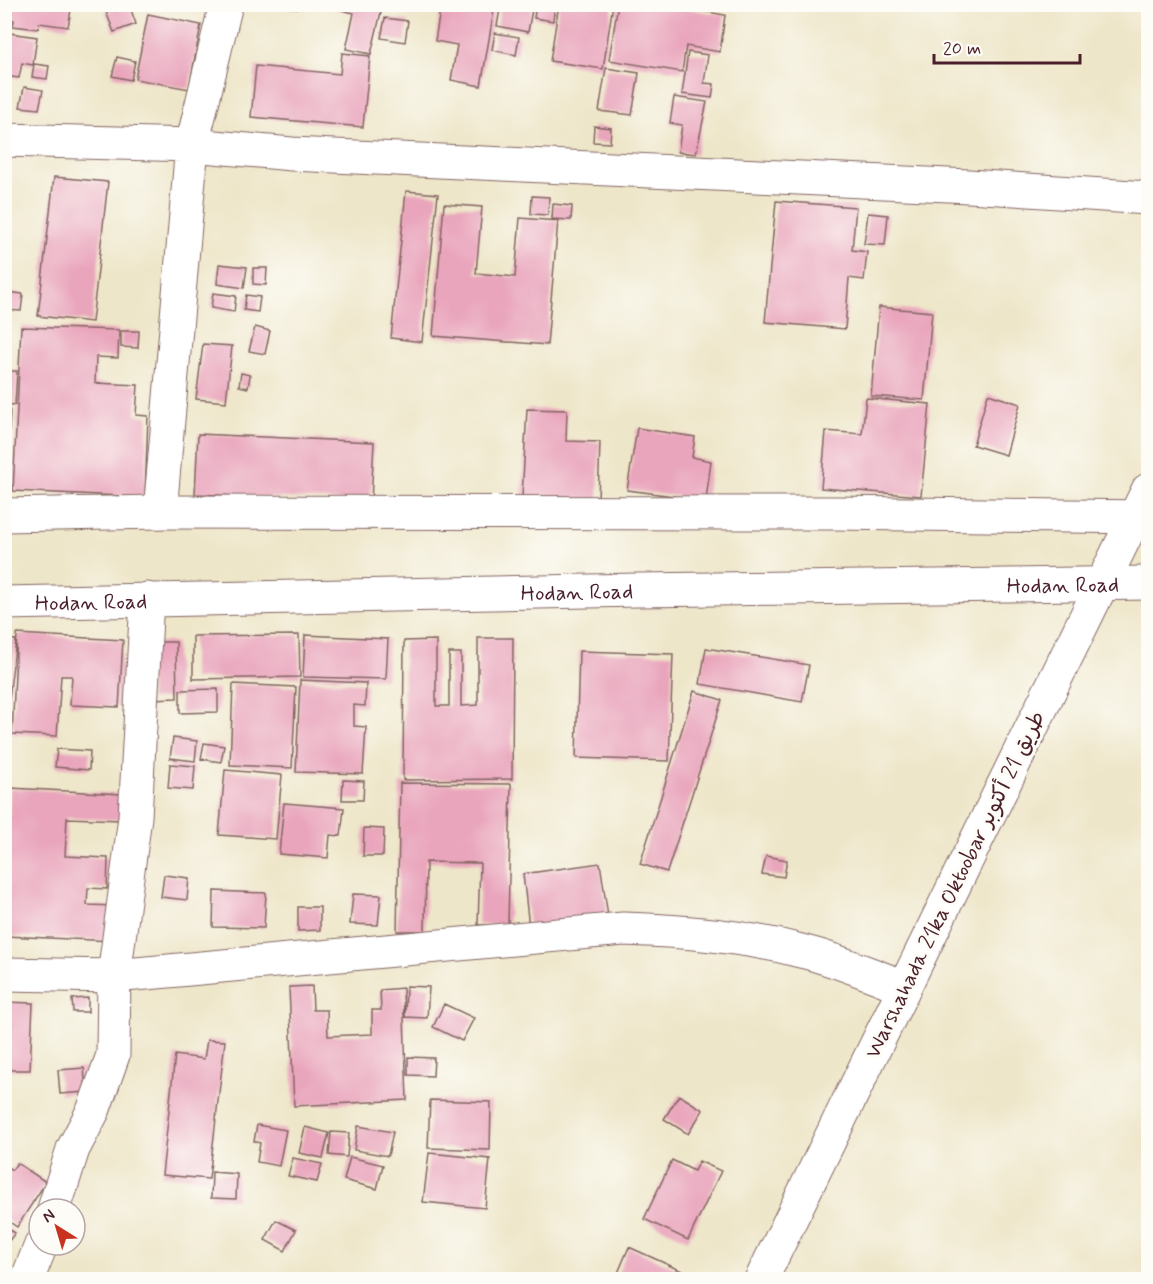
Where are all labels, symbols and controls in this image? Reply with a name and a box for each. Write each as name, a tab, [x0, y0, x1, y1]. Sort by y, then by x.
scale bar	[934, 27, 1080, 65]
text: 20 m	[943, 37, 981, 61]
street label: Hodan Road	[1006, 571, 1119, 601]
street label: Hodan Road	[520, 578, 633, 608]
street label: Hodan Road	[35, 588, 148, 618]
street label: Warshahada 21ka Oktoobar طريق 21 أكتوبر	[858, 706, 1052, 1063]
north arrow	[27, 1197, 87, 1257]
text: N	[38, 1205, 59, 1228]

